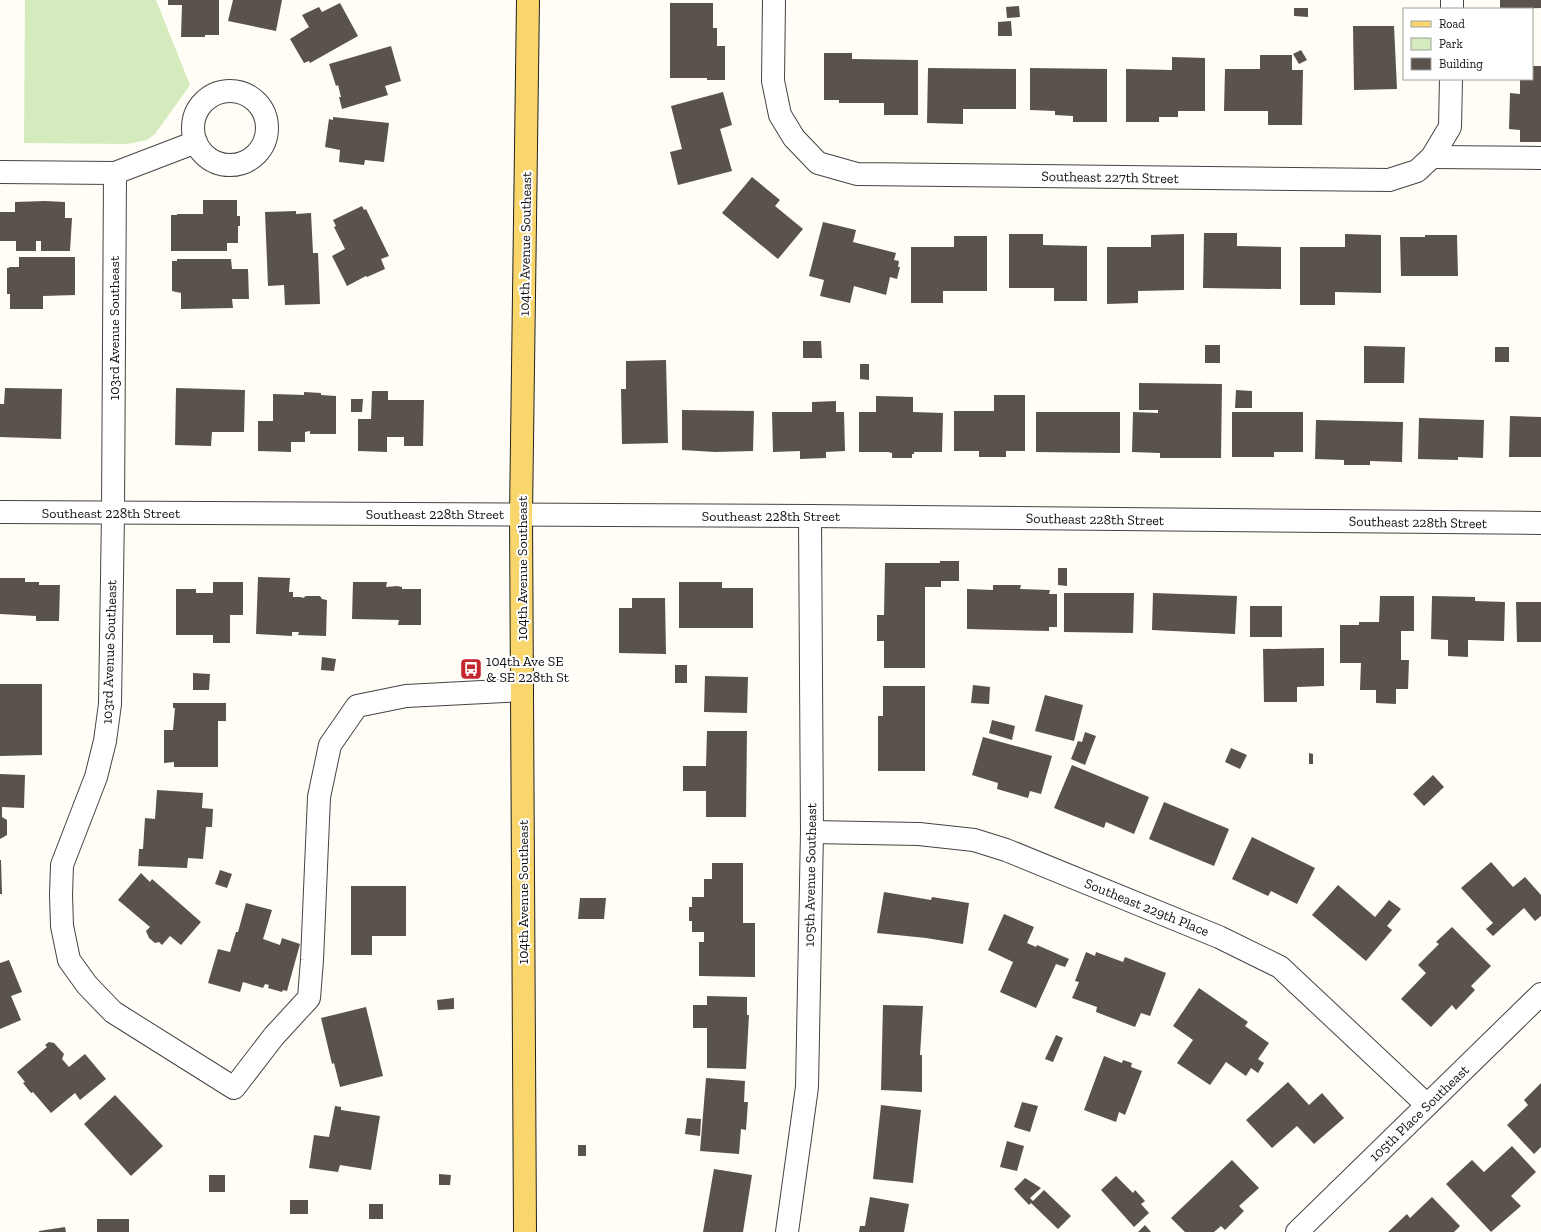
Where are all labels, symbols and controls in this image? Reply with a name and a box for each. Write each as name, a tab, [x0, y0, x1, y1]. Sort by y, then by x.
legend	[1403, 8, 1533, 80]
text: Road	[1439, 17, 1465, 31]
text: Park	[1439, 37, 1464, 51]
text: Building	[1439, 57, 1483, 71]
street label: Southeast 227th Street	[1041, 168, 1180, 187]
street label: 104th Avenue Southeast	[516, 171, 535, 316]
street label: 103rd Avenue Southeast	[106, 255, 123, 400]
street label: 104th Avenue Southeast	[514, 495, 531, 640]
street label: Southeast 228th Street	[42, 505, 181, 522]
street label: Southeast 228th Street	[366, 506, 505, 523]
street label: Southeast 228th Street	[702, 508, 841, 525]
street label: Southeast 228th Street	[1026, 510, 1165, 529]
street label: Southeast 228th Street	[1349, 513, 1488, 532]
street label: 103rd Avenue Southeast	[98, 579, 121, 724]
place label: 104th Ave SE & SE 228th St	[486, 653, 570, 686]
bus stop icon: 104th Ave SE & SE 228th St	[458, 656, 484, 682]
street label: 105th Avenue Southeast	[801, 802, 820, 947]
street label: 104th Avenue Southeast	[515, 819, 532, 964]
street label: Southeast 229th Place	[1082, 875, 1212, 940]
street label: 105th Place Southeast	[1366, 1061, 1473, 1165]

